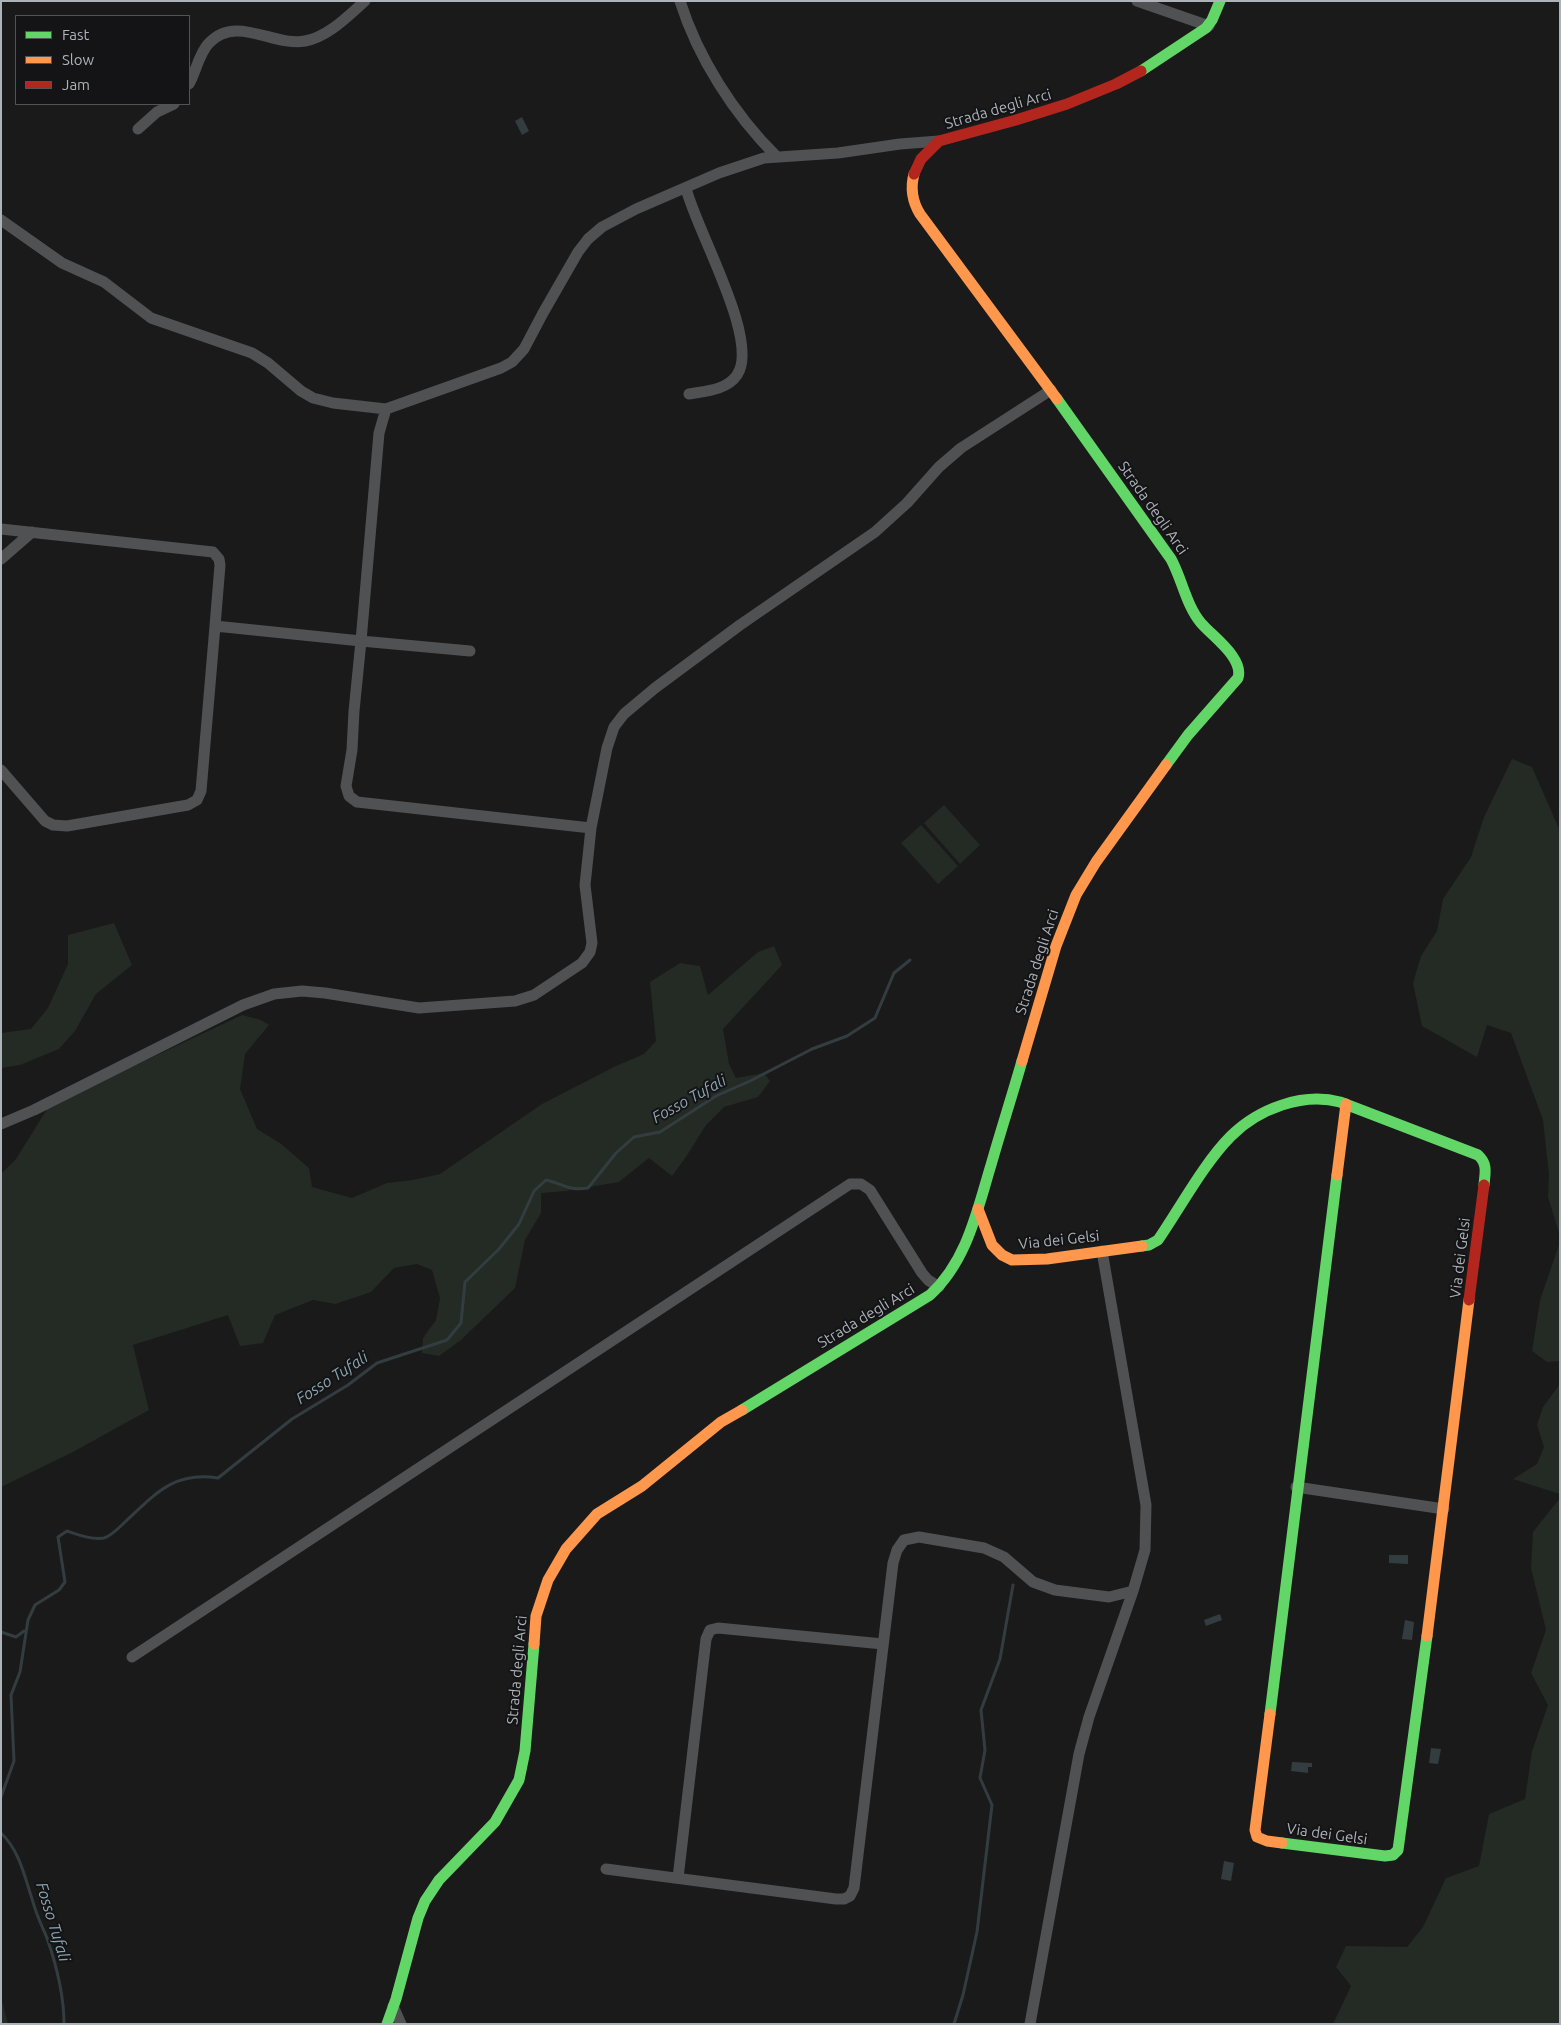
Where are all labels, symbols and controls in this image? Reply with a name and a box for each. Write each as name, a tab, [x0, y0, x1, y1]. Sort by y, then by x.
legend	[15, 15, 190, 105]
text: Fast	[62, 26, 89, 43]
text: Slow	[62, 51, 94, 68]
text: Jam	[62, 76, 90, 93]
street label: Strada degli Arci	[943, 85, 1053, 133]
street label: Strada degli Arci	[1114, 458, 1192, 558]
street label: Strada degli Arci	[1011, 907, 1063, 1017]
water label: Fosso Tufali	[648, 1071, 730, 1127]
street label: Via dei Gelsi	[1446, 1217, 1474, 1299]
street label: Via dei Gelsi	[1018, 1227, 1100, 1253]
street label: Strada degli Arci	[814, 1280, 918, 1352]
water label: Fosso Tufali	[292, 1348, 372, 1408]
street label: Strada degli Arci	[503, 1615, 531, 1725]
street label: Via dei Gelsi	[1286, 1819, 1368, 1849]
water label: Fosso Tufali	[32, 1880, 74, 1964]

